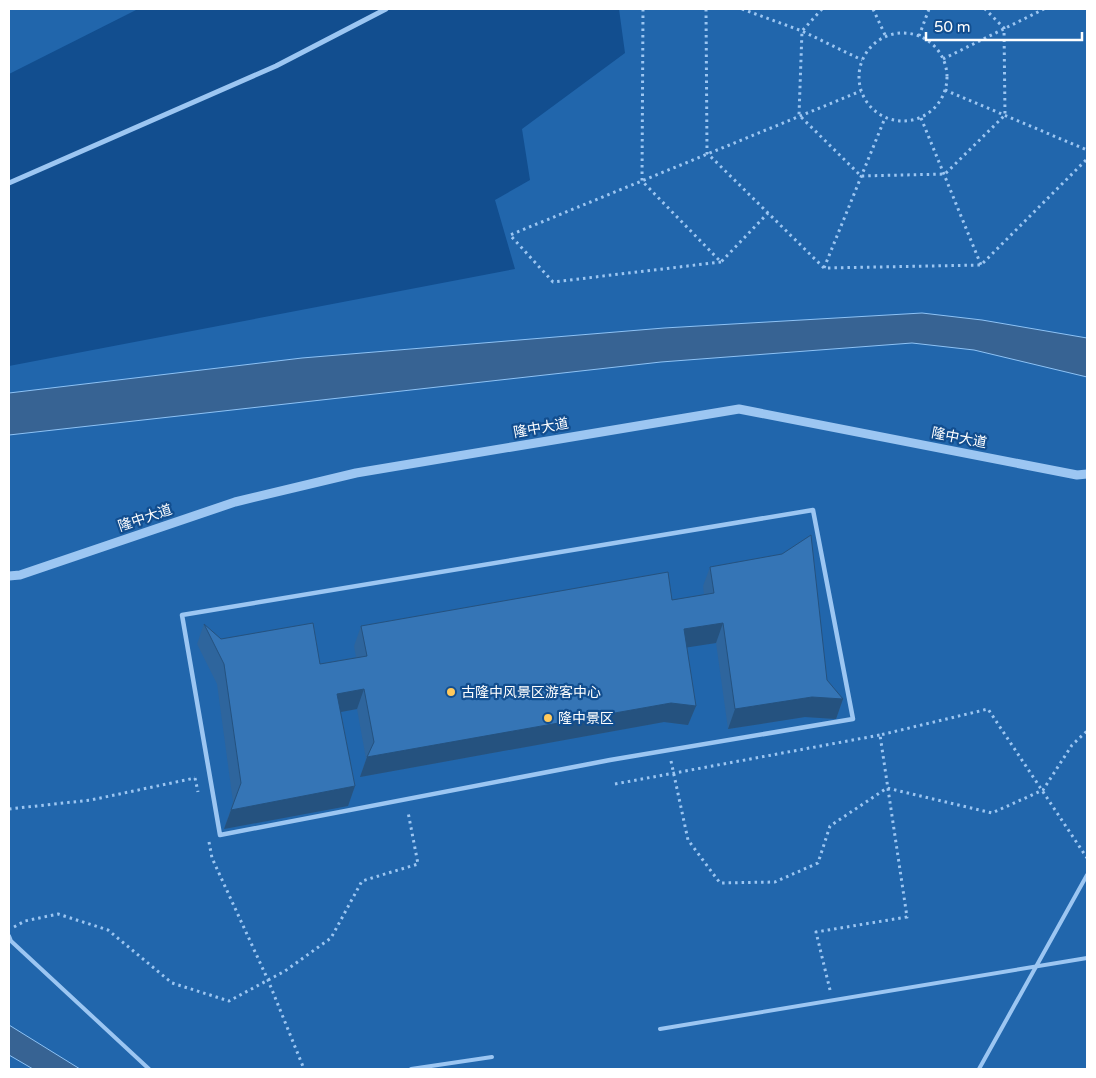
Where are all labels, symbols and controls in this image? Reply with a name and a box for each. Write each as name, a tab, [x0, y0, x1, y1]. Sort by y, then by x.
scale bar	[926, 10, 1082, 42]
text: 50 m	[934, 18, 971, 36]
street label: 隆中大道	[512, 415, 570, 441]
street label: 隆中大道	[930, 424, 988, 452]
street label: 隆中大道	[116, 501, 174, 535]
place label: 古隆中风景区游客中心	[461, 684, 601, 701]
marker: 古隆中风景区游客中心	[445, 686, 457, 698]
place label: 隆中景区	[558, 710, 614, 727]
marker: 隆中景区	[542, 712, 554, 724]

